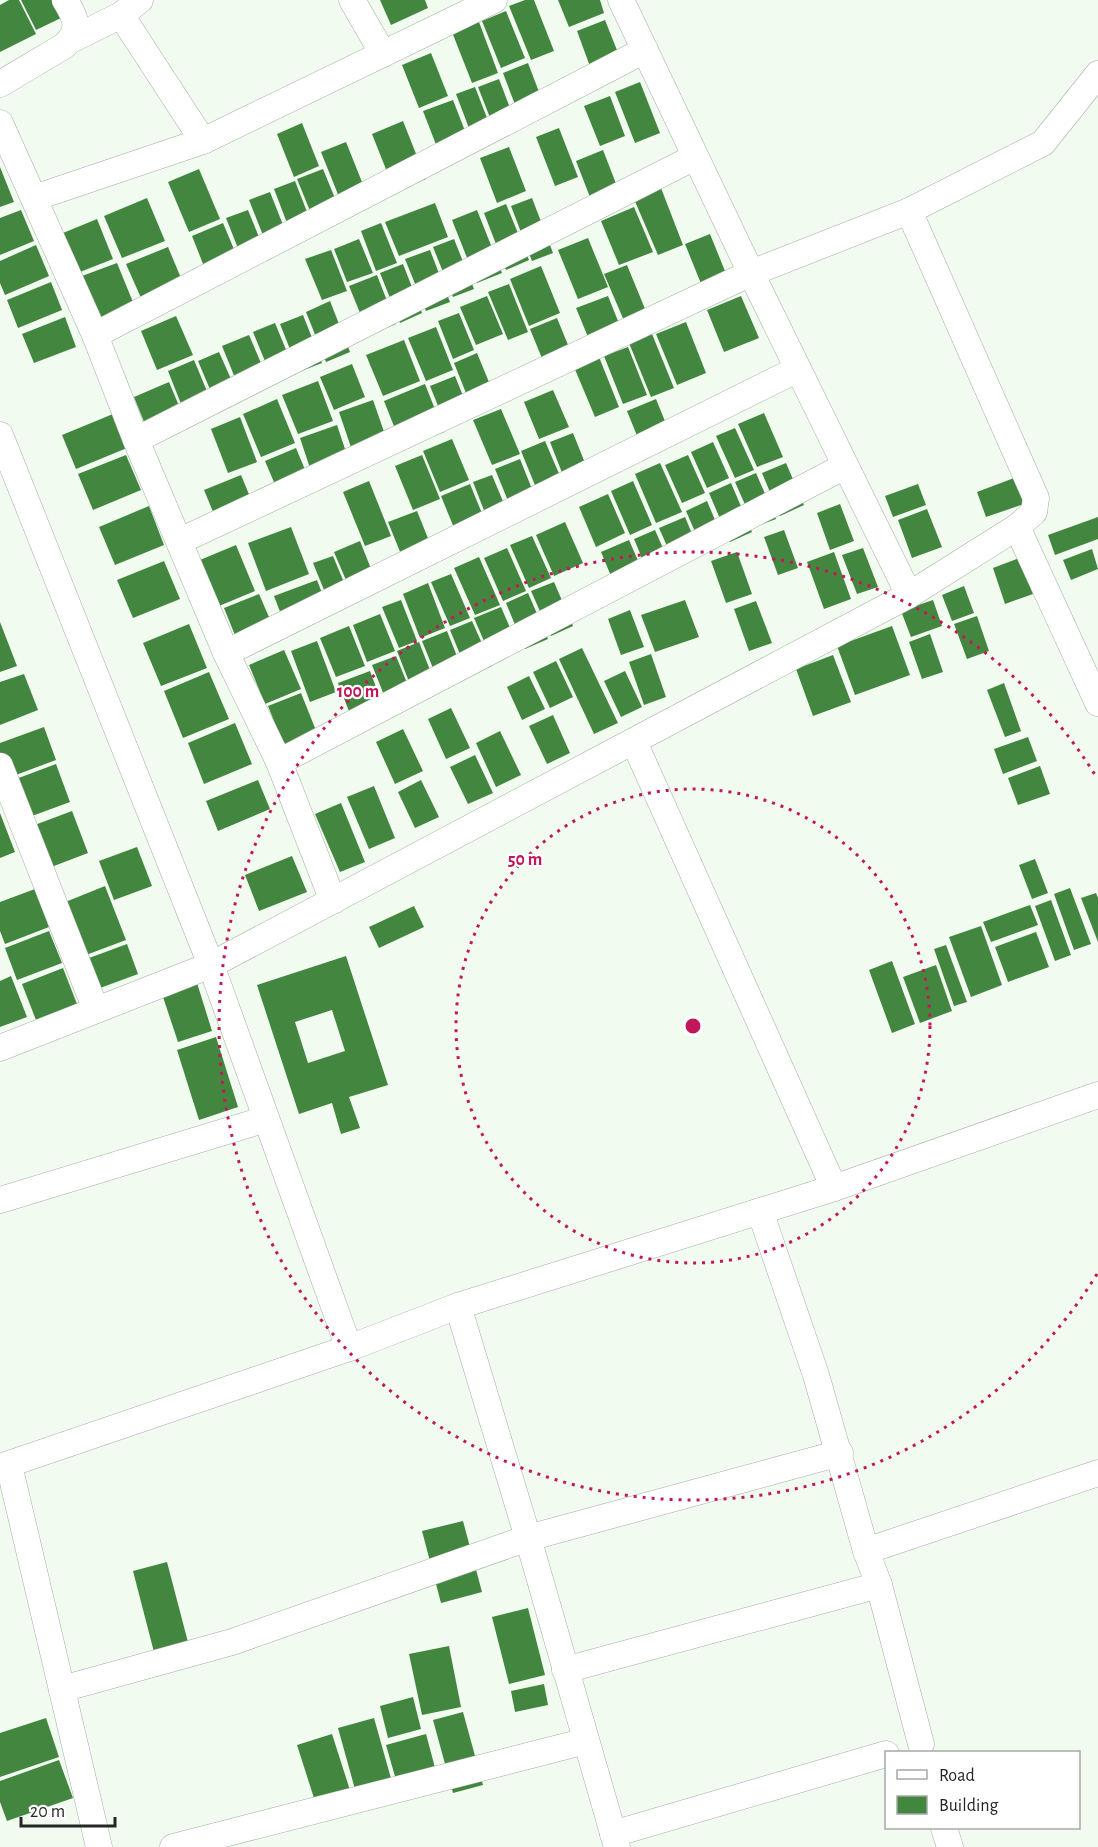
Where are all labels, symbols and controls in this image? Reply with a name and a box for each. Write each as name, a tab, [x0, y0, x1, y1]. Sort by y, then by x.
text: 100 m	[337, 683, 379, 701]
text: 50 m	[508, 851, 542, 869]
centre of rings	[683, 1016, 703, 1036]
legend	[885, 1751, 1080, 1829]
text: Road	[939, 1767, 975, 1785]
scale bar	[21, 1790, 116, 1828]
text: Building	[939, 1797, 999, 1815]
text: 20 m	[30, 1803, 65, 1821]

